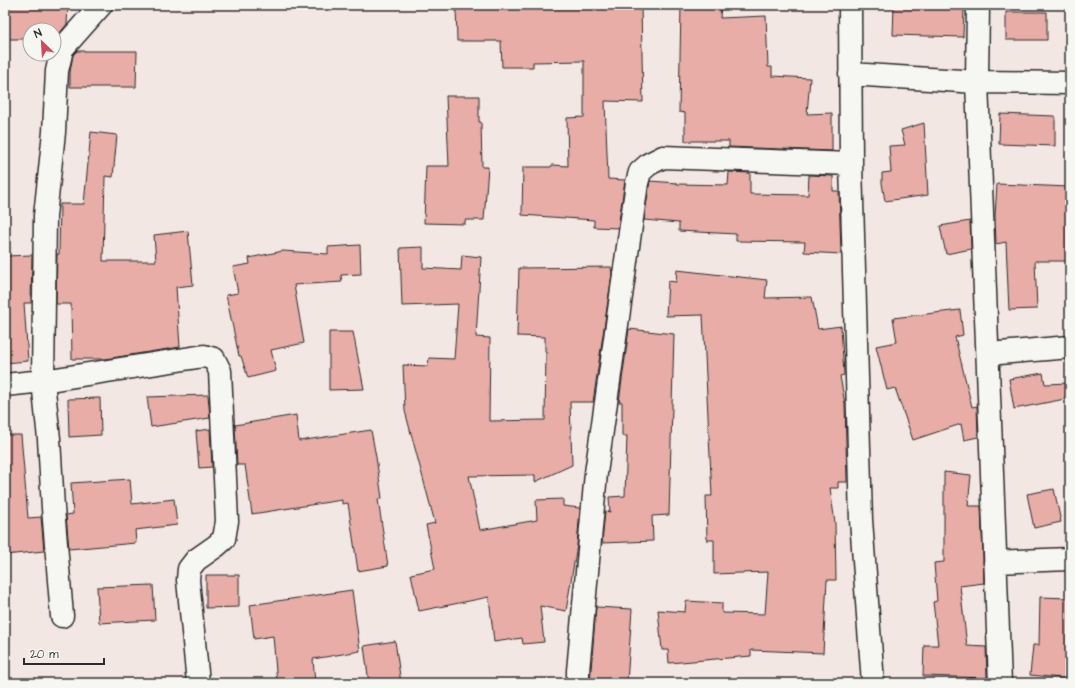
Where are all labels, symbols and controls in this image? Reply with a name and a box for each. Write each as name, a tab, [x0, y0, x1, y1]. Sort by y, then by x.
north arrow	[22, 22, 62, 62]
text: N	[32, 25, 44, 42]
scale bar	[24, 640, 104, 666]
text: 20 m	[30, 646, 59, 663]

